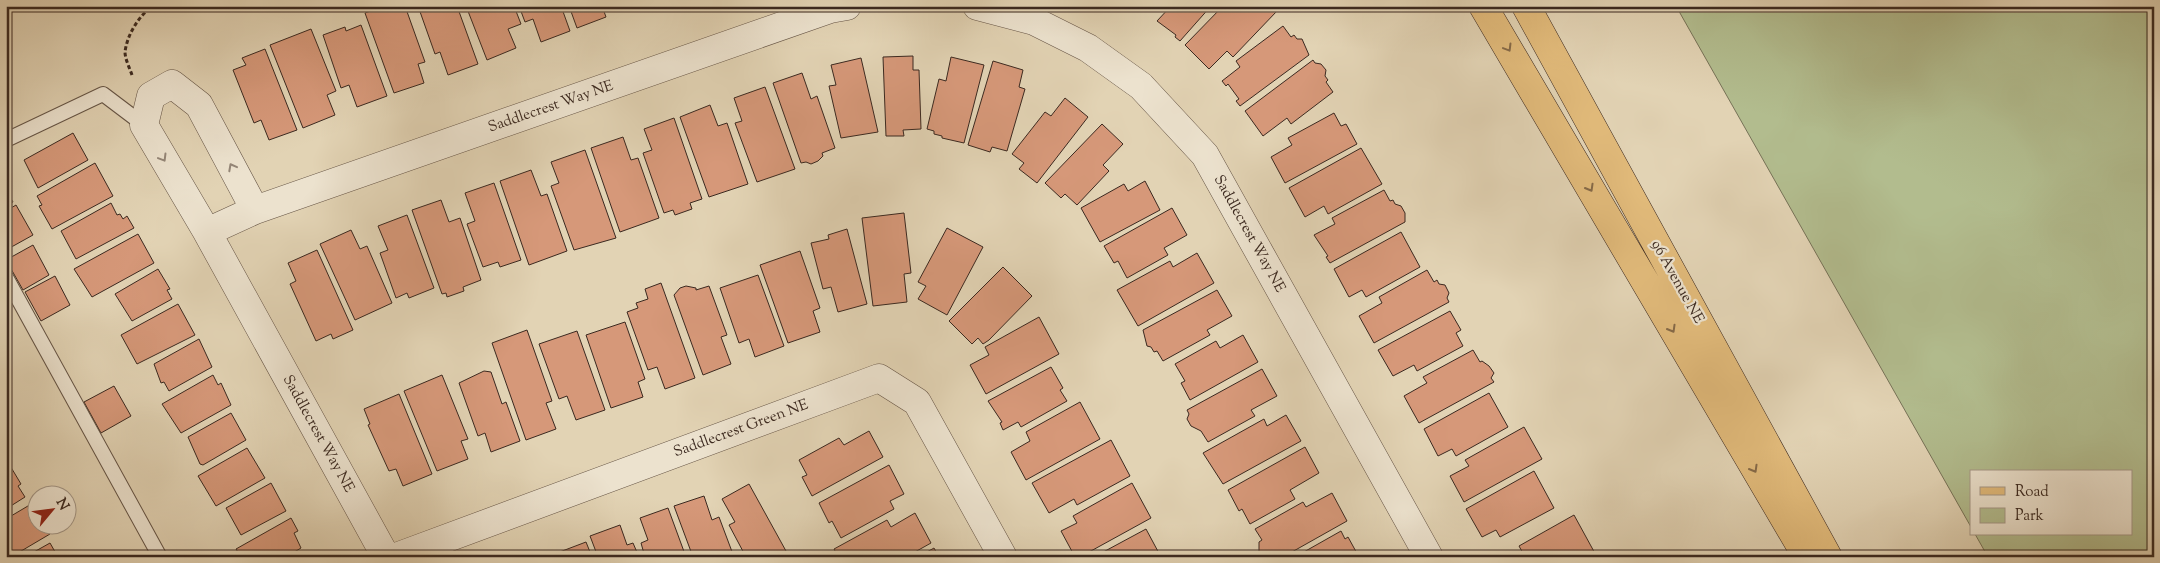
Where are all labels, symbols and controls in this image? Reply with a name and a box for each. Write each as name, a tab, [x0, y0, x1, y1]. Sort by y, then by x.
one-way arrow	[1501, 43, 1511, 52]
street label: Saddlecrest Way NE	[486, 76, 616, 138]
one-way arrow	[157, 153, 167, 162]
one-way arrow	[228, 163, 238, 172]
street label: Saddlecrest Way NE	[1208, 171, 1290, 297]
one-way arrow	[1583, 183, 1593, 192]
street label: 96 Avenue NE	[1645, 237, 1709, 327]
one-way arrow	[1666, 323, 1676, 332]
street label: Saddlecrest Way NE	[277, 371, 359, 497]
street label: Saddlecrest Green NE	[671, 395, 811, 463]
one-way arrow	[1748, 463, 1758, 472]
legend	[1970, 470, 2132, 536]
text: Road	[2015, 482, 2049, 503]
north arrow	[28, 486, 78, 536]
text: N	[50, 495, 73, 514]
text: Park	[2015, 506, 2044, 527]

